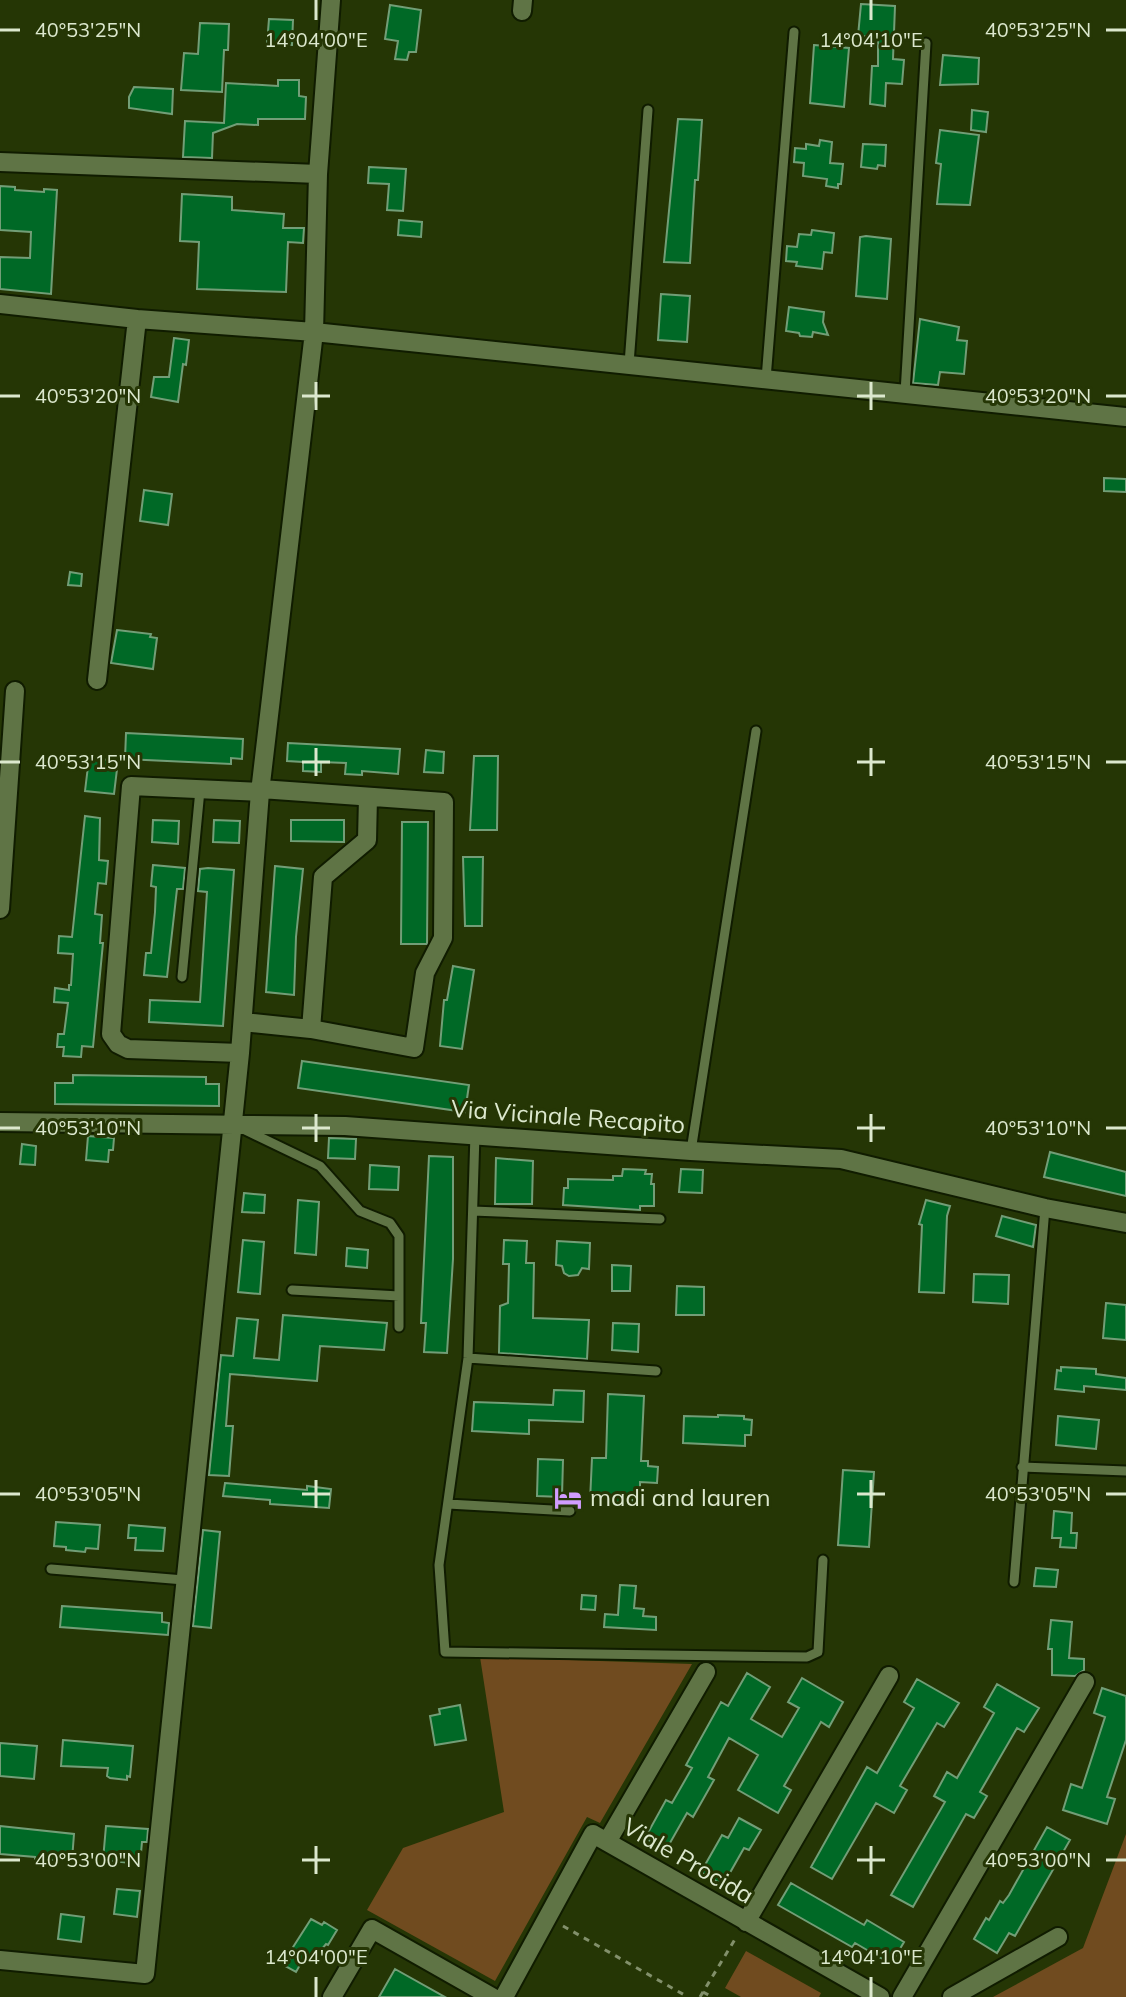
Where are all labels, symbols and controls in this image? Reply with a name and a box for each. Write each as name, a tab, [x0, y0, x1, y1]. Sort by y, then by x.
text: 40°53'25"N	[35, 17, 141, 42]
text: 40°53'25"N	[985, 17, 1091, 42]
text: 14°04'00"E	[264, 27, 368, 52]
text: 14°04'10"E	[819, 27, 923, 52]
text: 40°53'20"N	[35, 383, 141, 408]
text: 40°53'20"N	[985, 383, 1091, 408]
text: 40°53'15"N	[35, 749, 141, 774]
text: 40°53'15"N	[985, 749, 1091, 774]
street label: Via Vicinale Recapito	[450, 1093, 686, 1139]
text: 40°53'10"N	[35, 1115, 141, 1140]
text: 40°53'10"N	[985, 1115, 1091, 1140]
text: 40°53'05"N	[35, 1481, 141, 1506]
text: 40°53'05"N	[985, 1481, 1091, 1506]
place label: madi and lauren	[590, 1482, 771, 1512]
hotel icon: madi and lauren	[553, 1483, 583, 1513]
street label: Viale Procida	[618, 1811, 759, 1910]
text: 40°53'00"N	[35, 1847, 141, 1872]
text: 40°53'00"N	[985, 1847, 1091, 1872]
text: 14°04'00"E	[264, 1944, 368, 1969]
text: 14°04'10"E	[819, 1944, 923, 1969]

